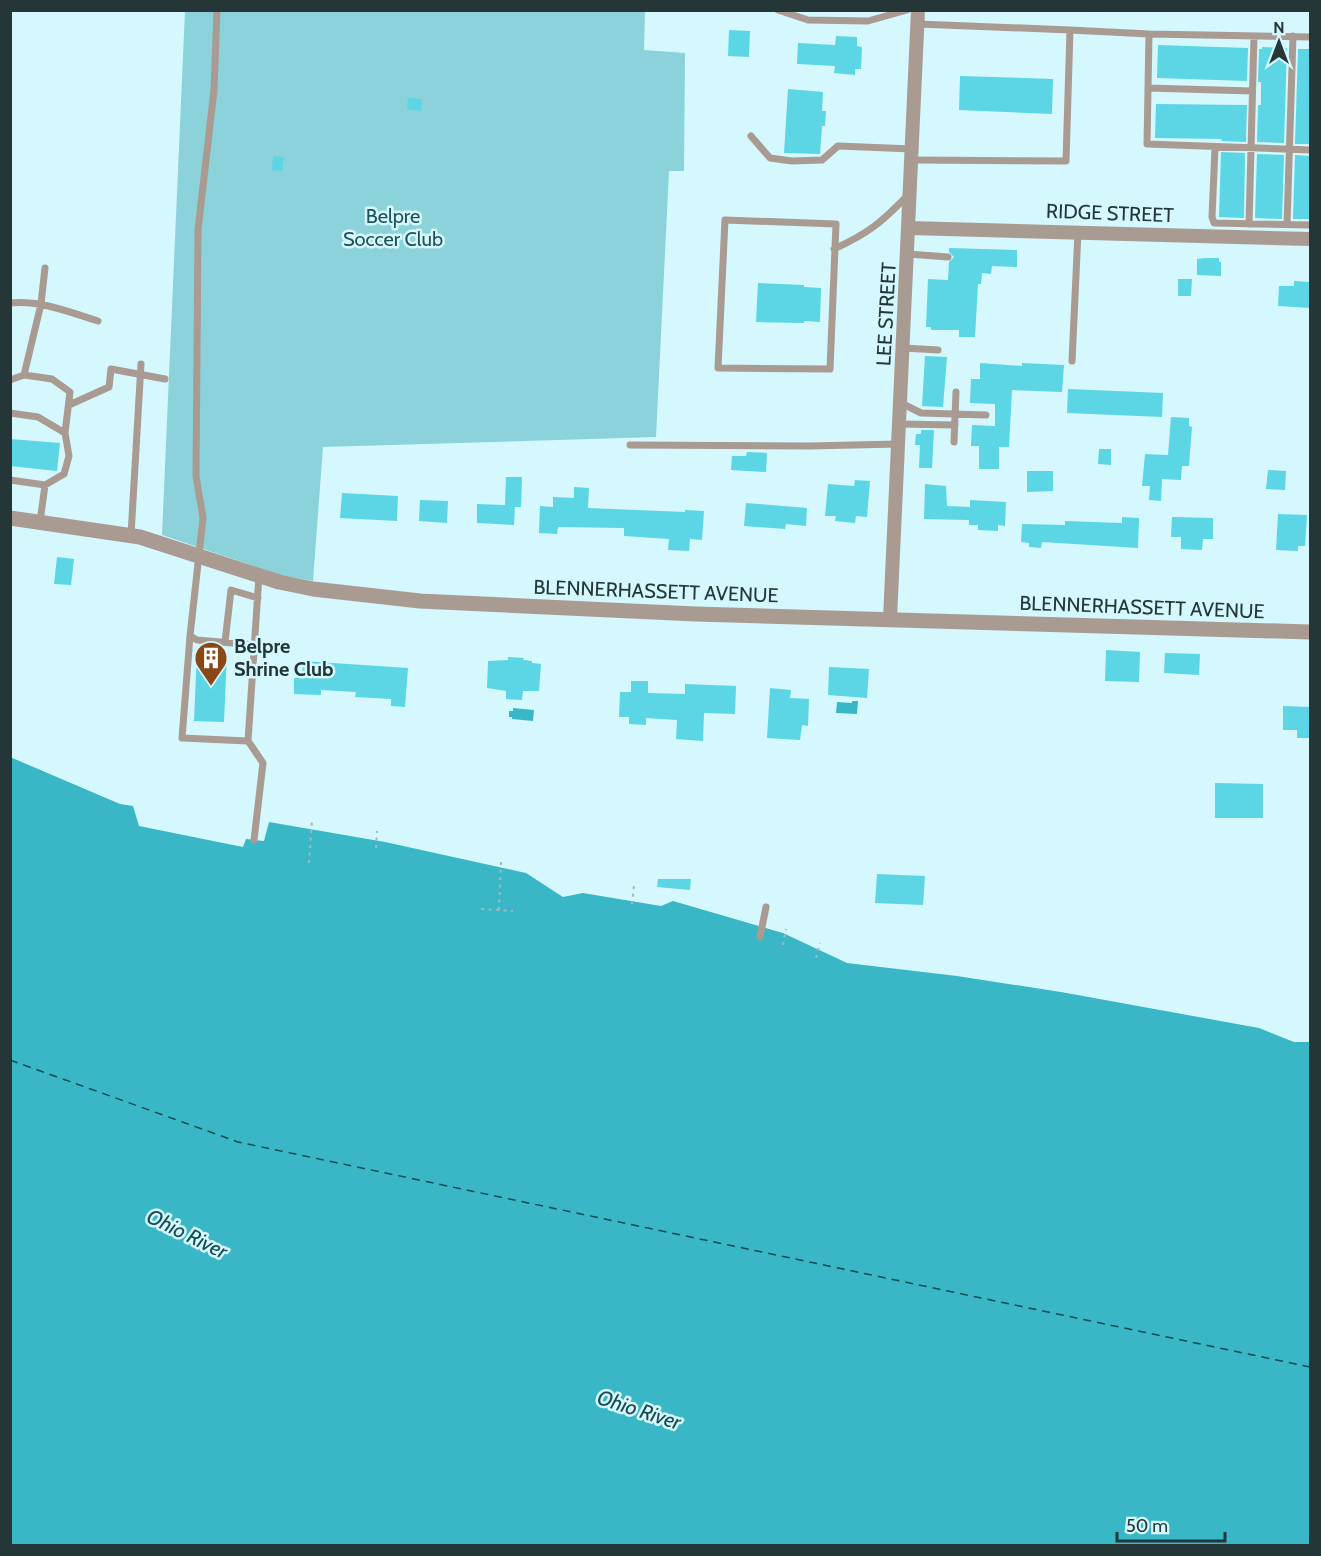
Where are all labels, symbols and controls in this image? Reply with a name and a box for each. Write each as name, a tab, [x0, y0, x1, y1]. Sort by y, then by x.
north arrow	[1249, 12, 1309, 72]
text: N	[1273, 18, 1285, 37]
street label: RIDGE STREET	[1046, 199, 1175, 227]
park label: Belpre Soccer Club	[343, 204, 443, 251]
street label: LEE STREET	[871, 261, 901, 367]
street label: BLENNERHASSETT AVENUE	[533, 575, 779, 607]
street label: BLENNERHASSETT AVENUE	[1019, 591, 1265, 623]
place label: Belpre Shrine Club	[234, 634, 334, 681]
building icon: Belpre Shrine Club	[193, 640, 229, 687]
water label: Ohio River	[143, 1203, 233, 1264]
water label: Ohio River	[594, 1384, 686, 1435]
scale bar	[1117, 1505, 1225, 1543]
text: 50 m	[1126, 1515, 1168, 1537]

